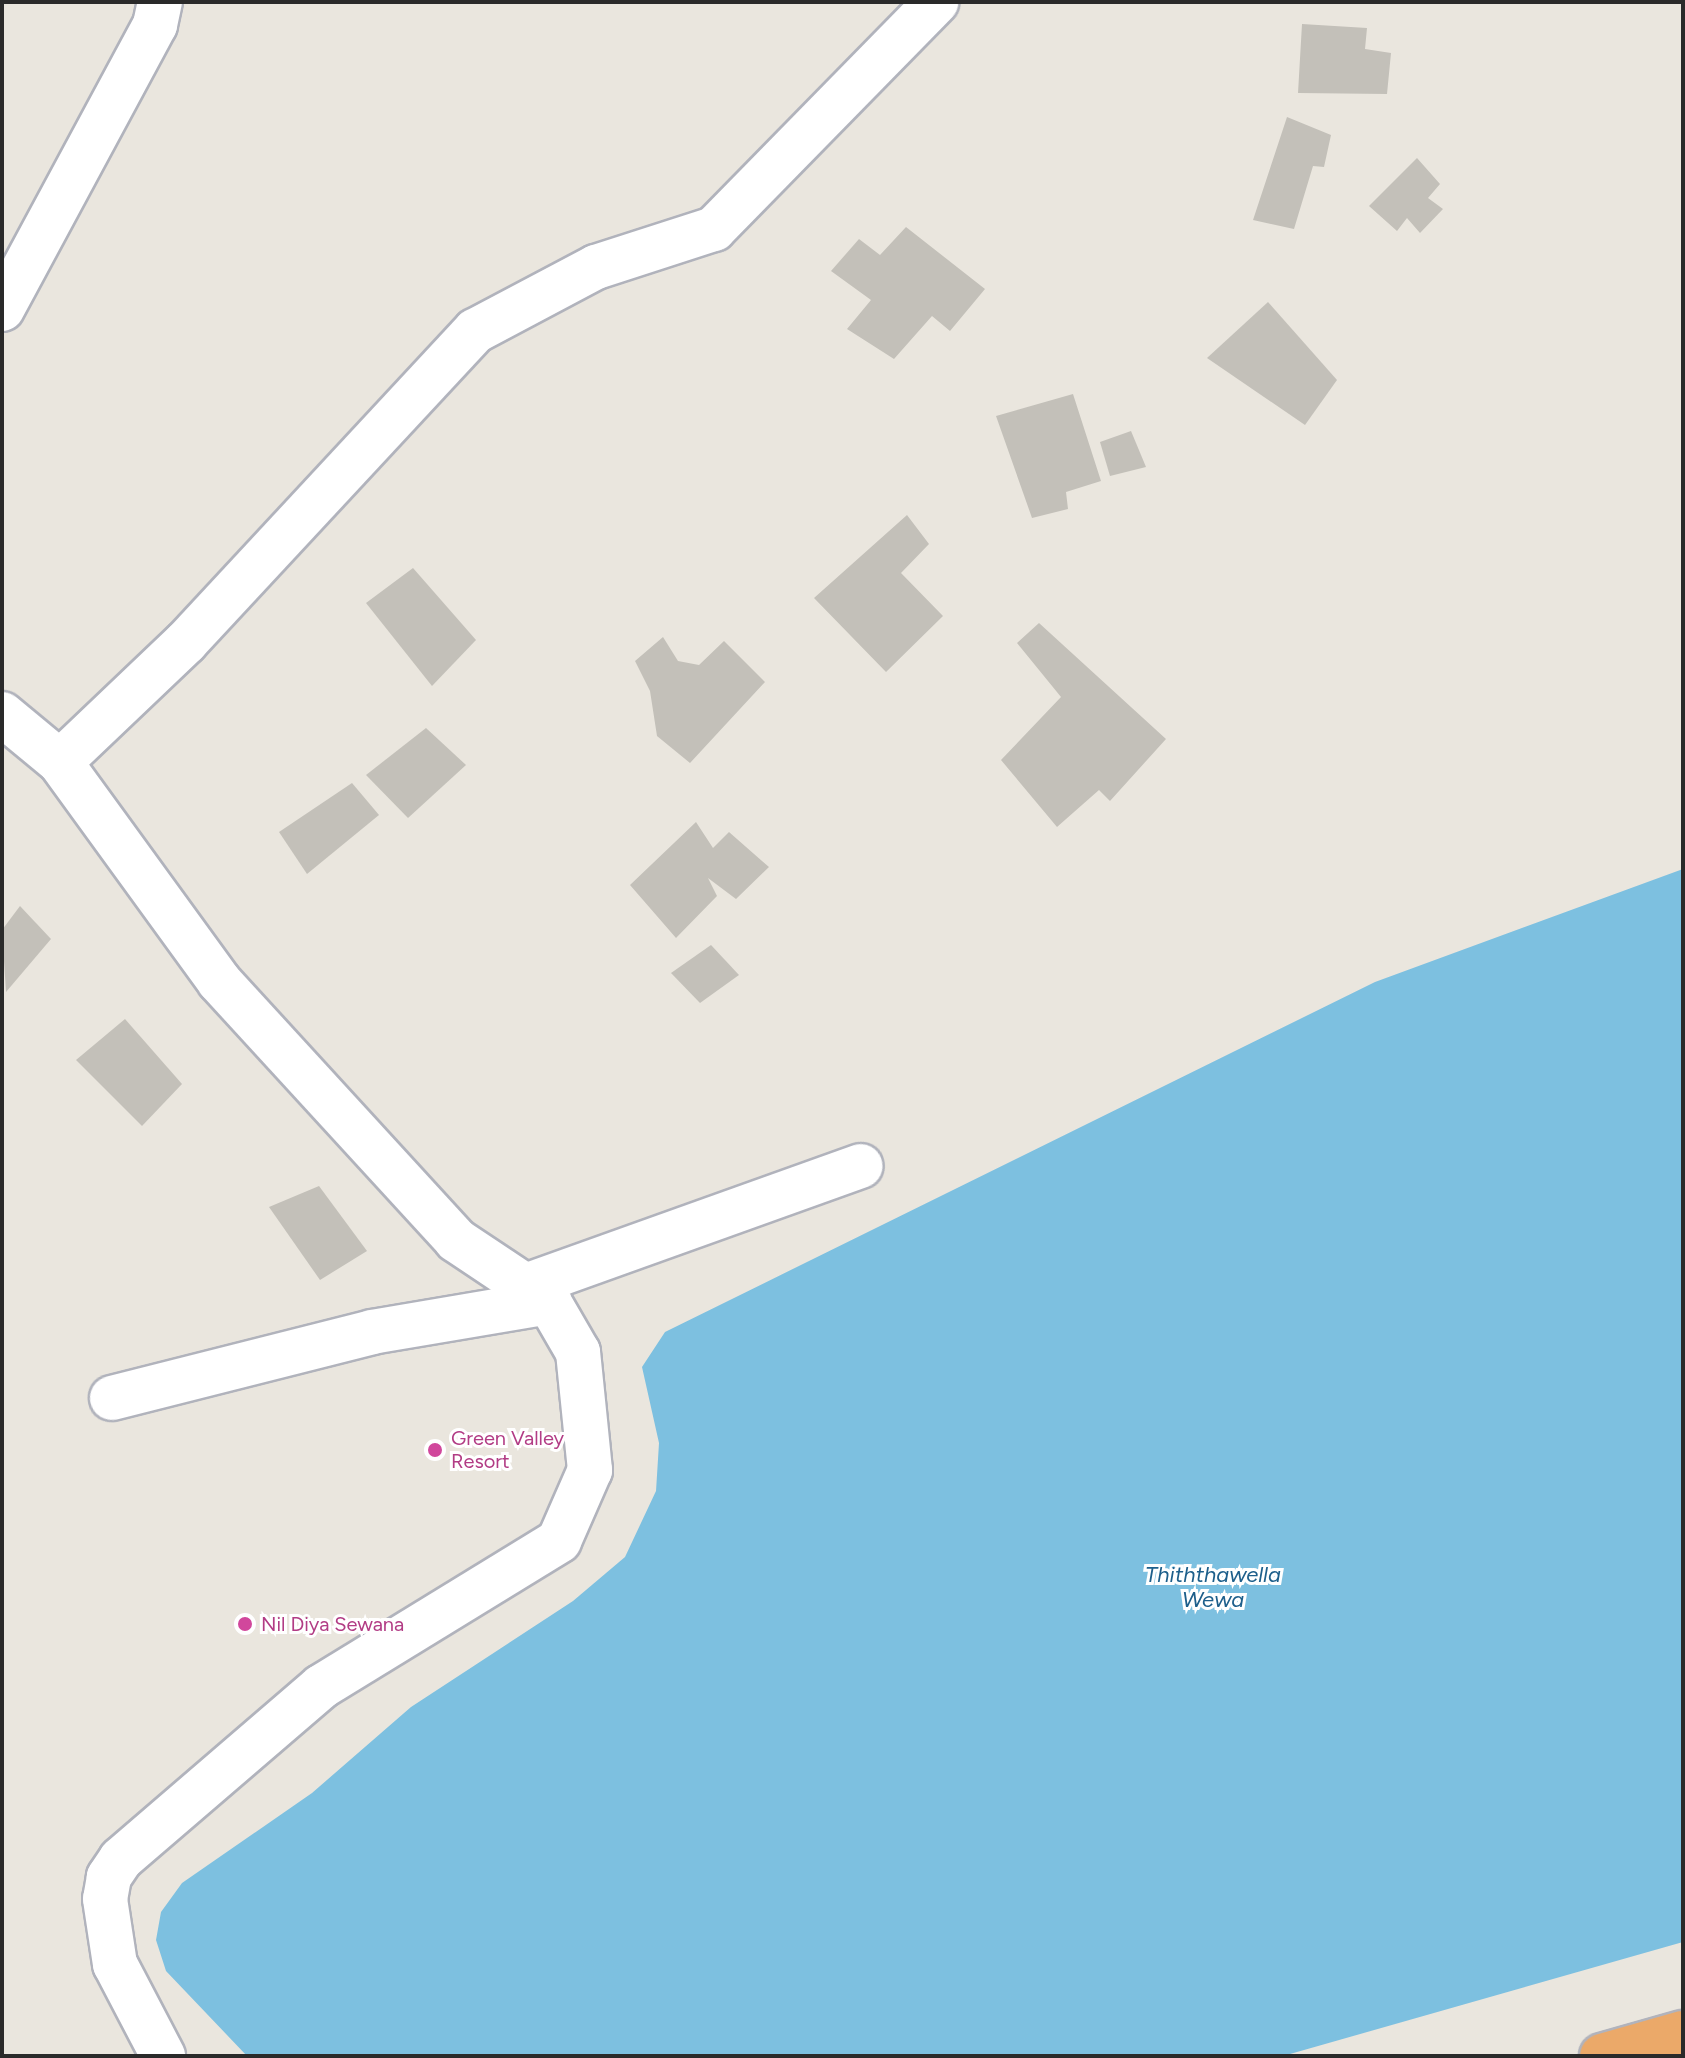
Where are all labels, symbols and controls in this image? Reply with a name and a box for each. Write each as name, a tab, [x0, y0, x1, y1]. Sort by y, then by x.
place label: Green Valley Resort	[451, 1426, 564, 1473]
marker: Green Valley Resort	[426, 1441, 444, 1459]
water label: Thiththawella Wewa	[1145, 1561, 1281, 1612]
place label: Nil Diya Sewana	[261, 1612, 404, 1636]
marker: Nil Diya Sewana	[236, 1615, 254, 1633]

